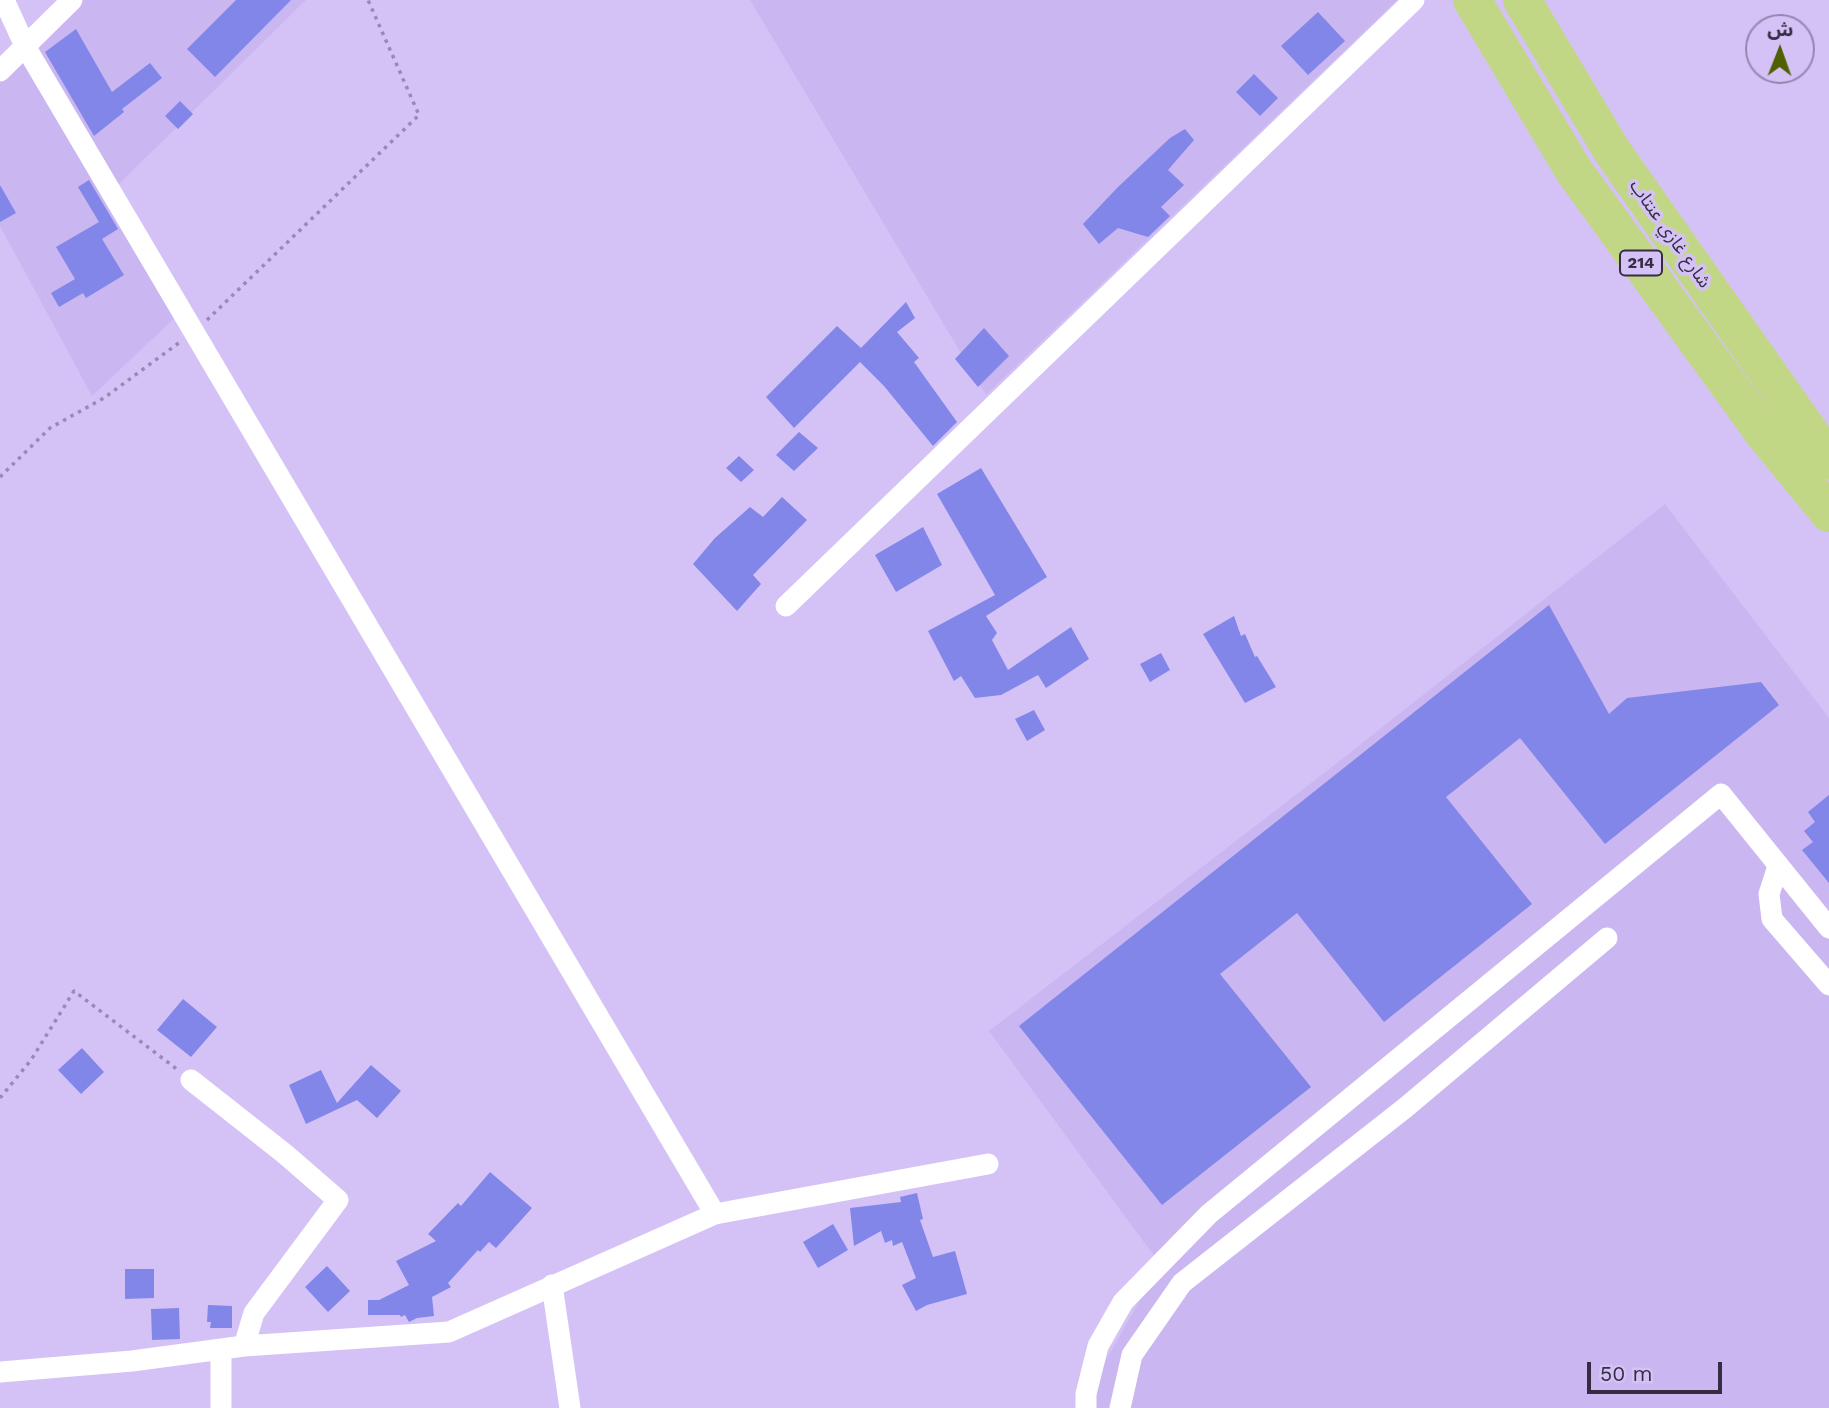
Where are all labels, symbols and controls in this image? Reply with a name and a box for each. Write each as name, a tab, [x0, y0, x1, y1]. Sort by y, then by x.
north arrow	[1745, 14, 1815, 84]
text: ش	[1767, 18, 1794, 41]
street label: شارع غازي عنتاب	[1625, 176, 1715, 292]
road number: 214	[1620, 250, 1662, 276]
scale bar	[1591, 1348, 1726, 1392]
text: 50 m	[1600, 1361, 1652, 1386]

